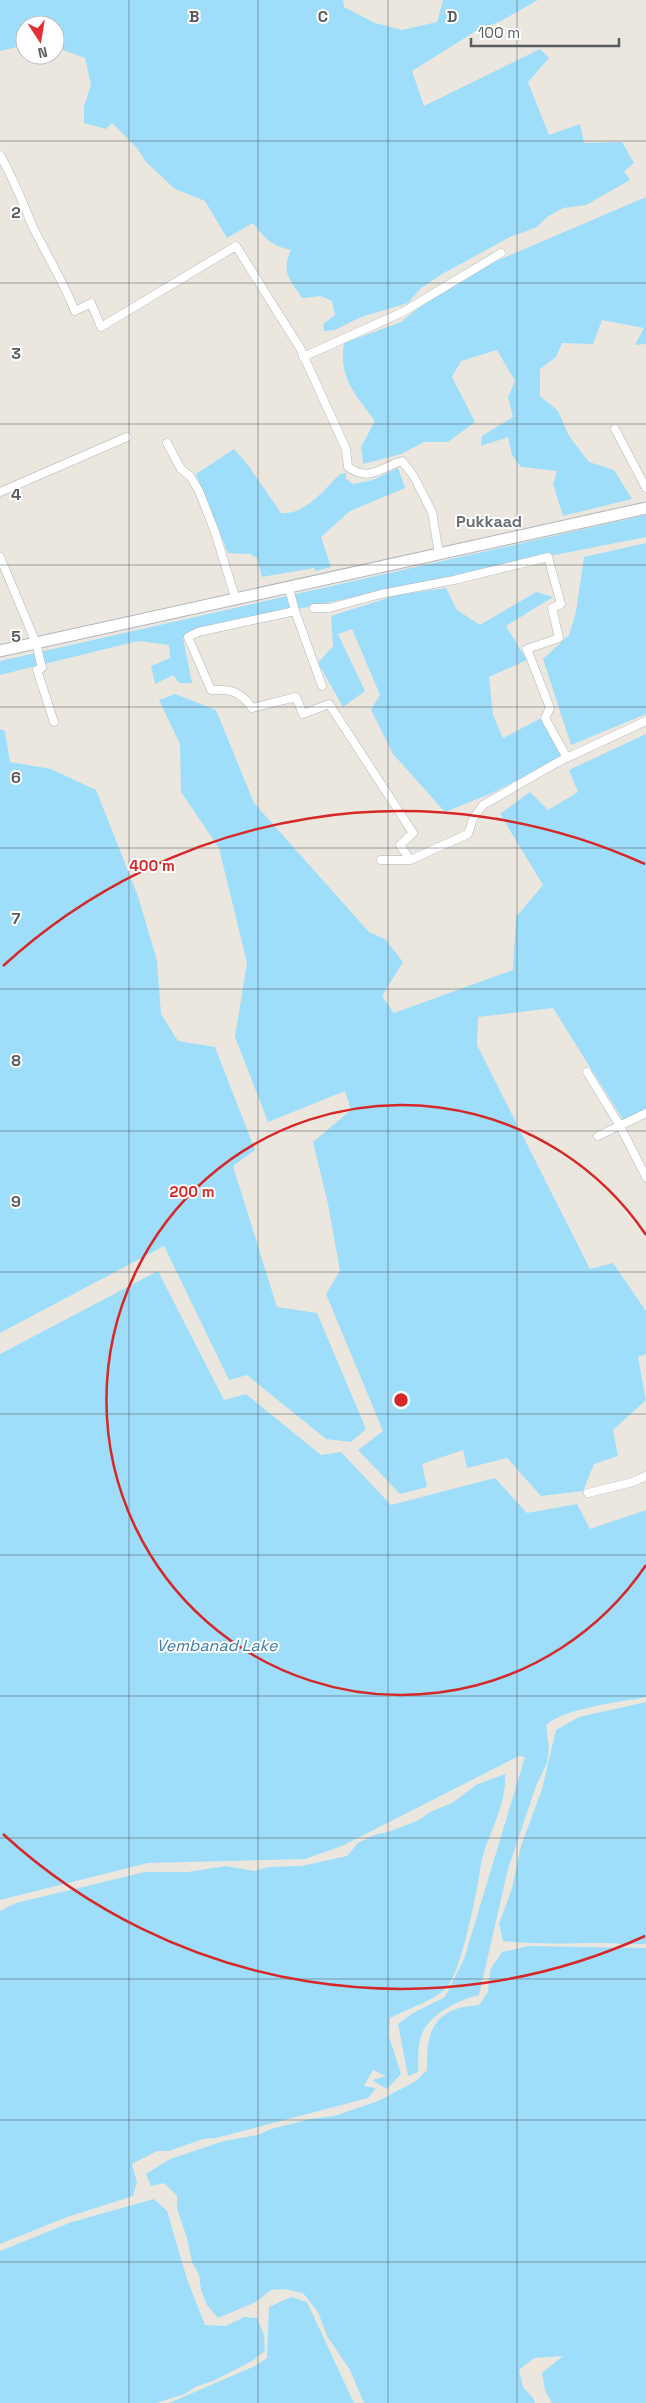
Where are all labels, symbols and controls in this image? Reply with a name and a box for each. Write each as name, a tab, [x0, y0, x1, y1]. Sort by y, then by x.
text: B	[189, 6, 199, 27]
text: C	[318, 6, 328, 27]
text: D	[447, 6, 457, 27]
north arrow	[15, 15, 65, 65]
scale bar	[471, 15, 618, 47]
text: 100 m	[478, 23, 520, 42]
text: N	[36, 43, 49, 62]
text: 2	[11, 202, 21, 223]
text: 3	[11, 343, 21, 364]
text: 4	[11, 484, 21, 505]
district label: Pukkaad	[456, 511, 522, 532]
text: 5	[11, 626, 21, 647]
text: 6	[11, 767, 21, 788]
text: 400 m	[129, 856, 175, 875]
text: 7	[12, 908, 21, 929]
text: 8	[11, 1050, 21, 1071]
text: 200 m	[170, 1182, 214, 1201]
text: 9	[11, 1191, 21, 1212]
centre of rings	[392, 1391, 410, 1409]
water label: Vembanad Lake	[157, 1635, 278, 1656]

